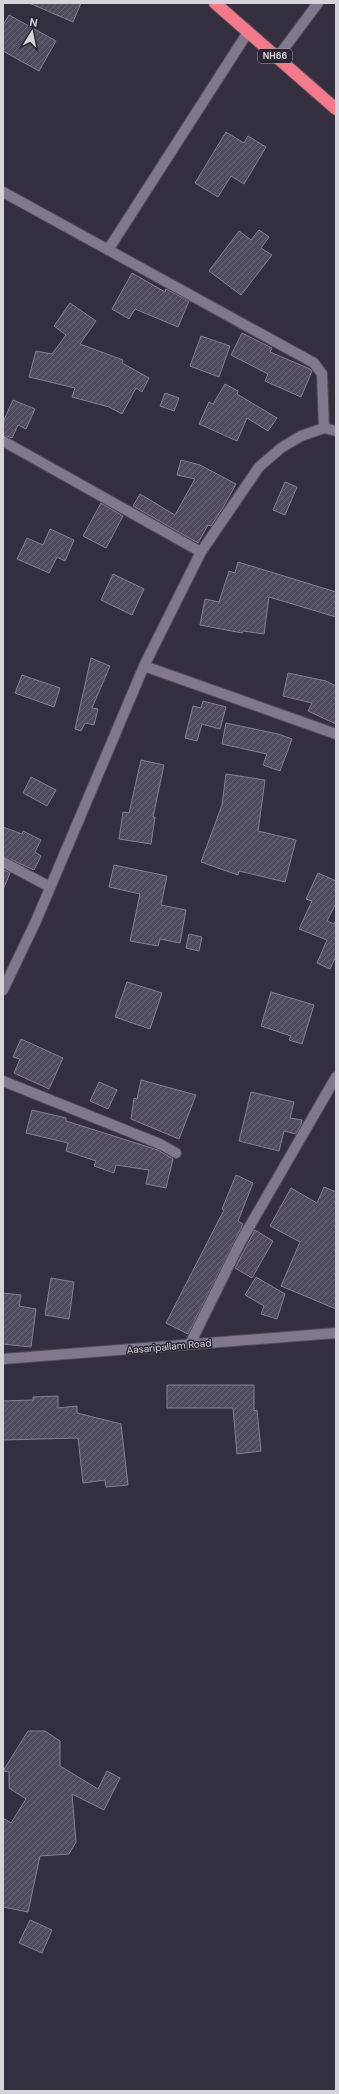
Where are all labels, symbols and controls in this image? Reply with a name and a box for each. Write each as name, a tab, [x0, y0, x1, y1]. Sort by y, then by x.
north arrow	[12, 12, 52, 52]
text: N	[29, 15, 39, 30]
road number: NH66	[258, 49, 292, 63]
street label: Aasaripallam Road	[126, 1336, 212, 1357]

